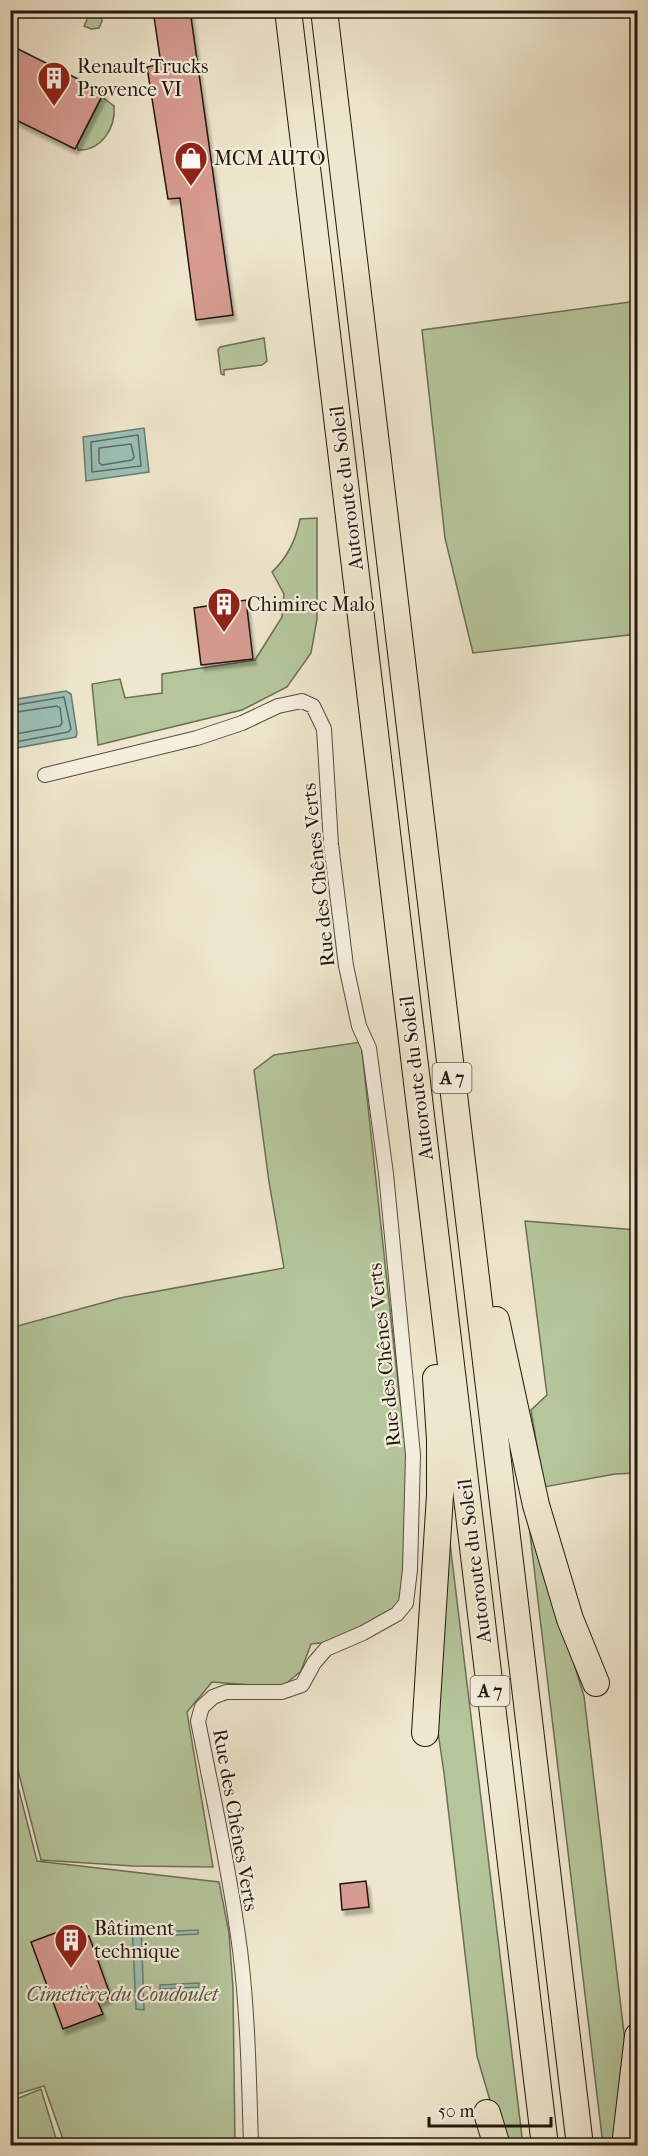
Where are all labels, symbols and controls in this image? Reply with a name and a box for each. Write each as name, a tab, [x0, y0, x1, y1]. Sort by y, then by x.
place label: Renault Trucks Provence VI	[77, 55, 208, 101]
building icon: Renault Trucks Provence VI	[36, 60, 72, 107]
shop icon: MCM AUTO	[173, 140, 209, 187]
place label: MCM AUTO	[214, 147, 325, 170]
street label: Autoroute du Soleil	[325, 404, 368, 572]
building icon: Chimirec Malo	[206, 586, 242, 633]
place label: Chimirec Malo	[247, 593, 375, 616]
street label: Rue des Chênes Verts	[297, 782, 340, 968]
street label: Autoroute du Soleil	[395, 994, 438, 1162]
road number: A 7	[432, 1063, 472, 1093]
street label: Rue des Chênes Verts	[363, 1262, 406, 1448]
street label: Autoroute du Soleil	[453, 1477, 496, 1645]
road number: A 7	[470, 1676, 510, 1706]
street label: Rue des Chênes Verts	[208, 1727, 263, 1913]
place label: Bâtiment technique	[94, 1917, 180, 1963]
building icon: Bâtiment technique	[53, 1922, 89, 1969]
park label: Cimetière du Coudoulet	[26, 1983, 220, 2006]
scale bar	[429, 2090, 550, 2128]
text: 50 m	[438, 2101, 475, 2122]

